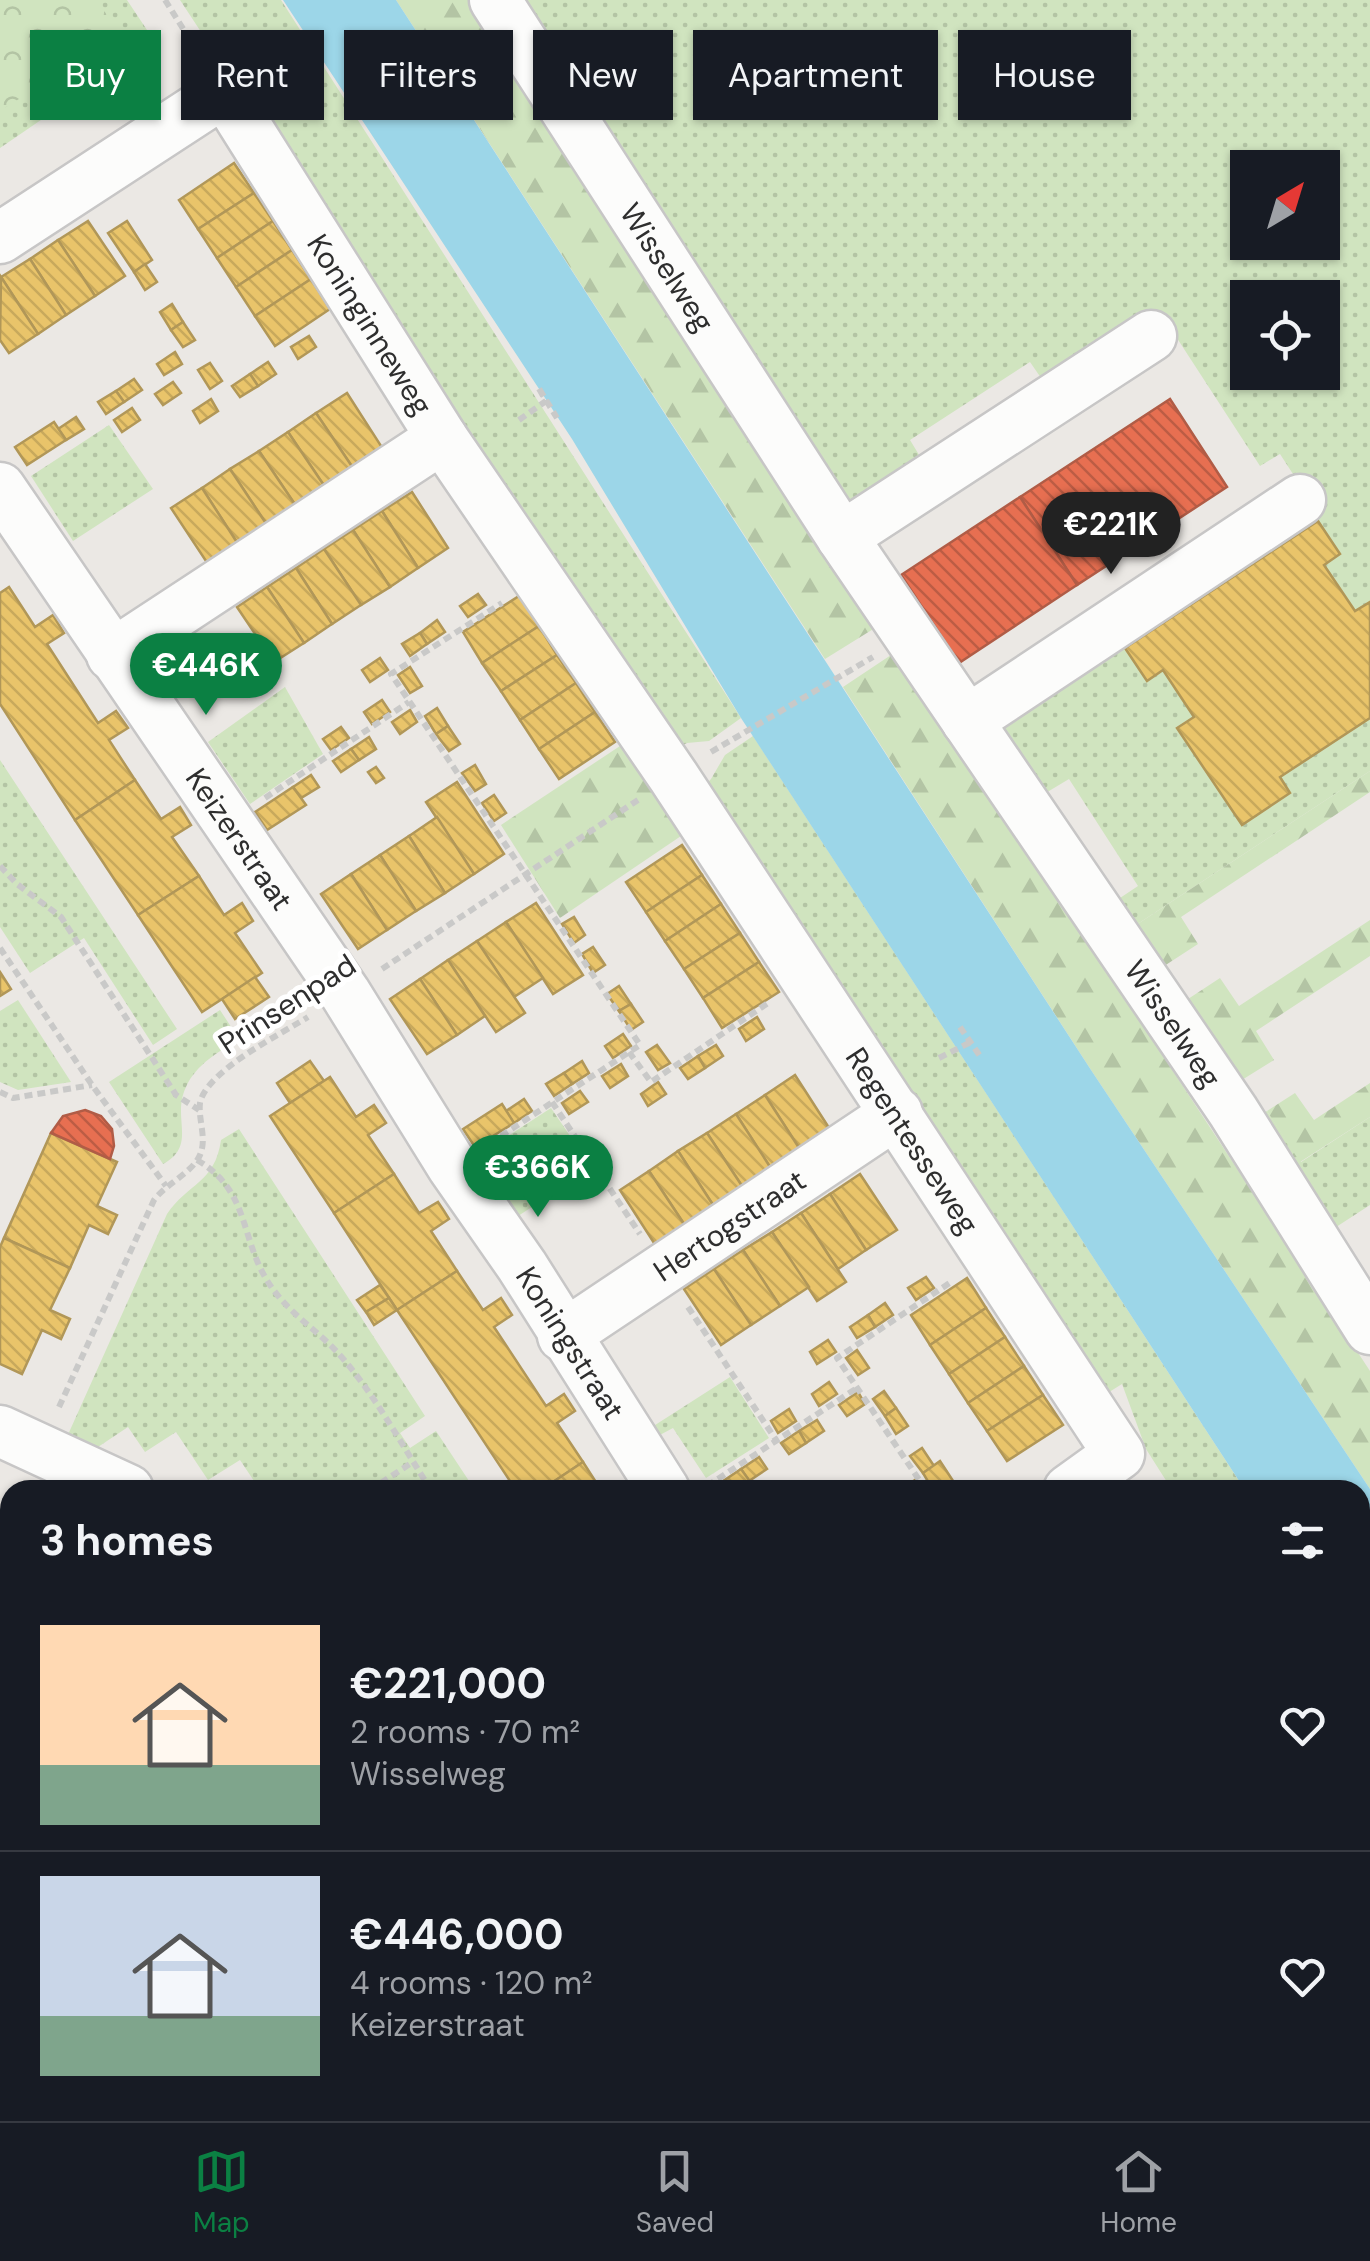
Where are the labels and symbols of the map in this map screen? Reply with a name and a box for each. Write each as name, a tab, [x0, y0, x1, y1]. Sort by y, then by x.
north arrow	[1230, 150, 1340, 260]
street label: Wisselweg	[612, 195, 724, 339]
street label: Koninginneweg	[299, 226, 442, 422]
pin: €221K	[1041, 492, 1181, 577]
pin: €446K	[136, 633, 276, 718]
street label: Keizerstraat	[177, 760, 302, 918]
street label: Prinsenpad	[211, 945, 363, 1063]
street label: Wisselweg	[1116, 952, 1231, 1095]
street label: Regentesseweg	[837, 1040, 988, 1241]
pin: €366K	[468, 1135, 608, 1220]
street label: Hertogstraat	[646, 1160, 813, 1290]
street label: Koningstraat	[508, 1259, 634, 1427]

